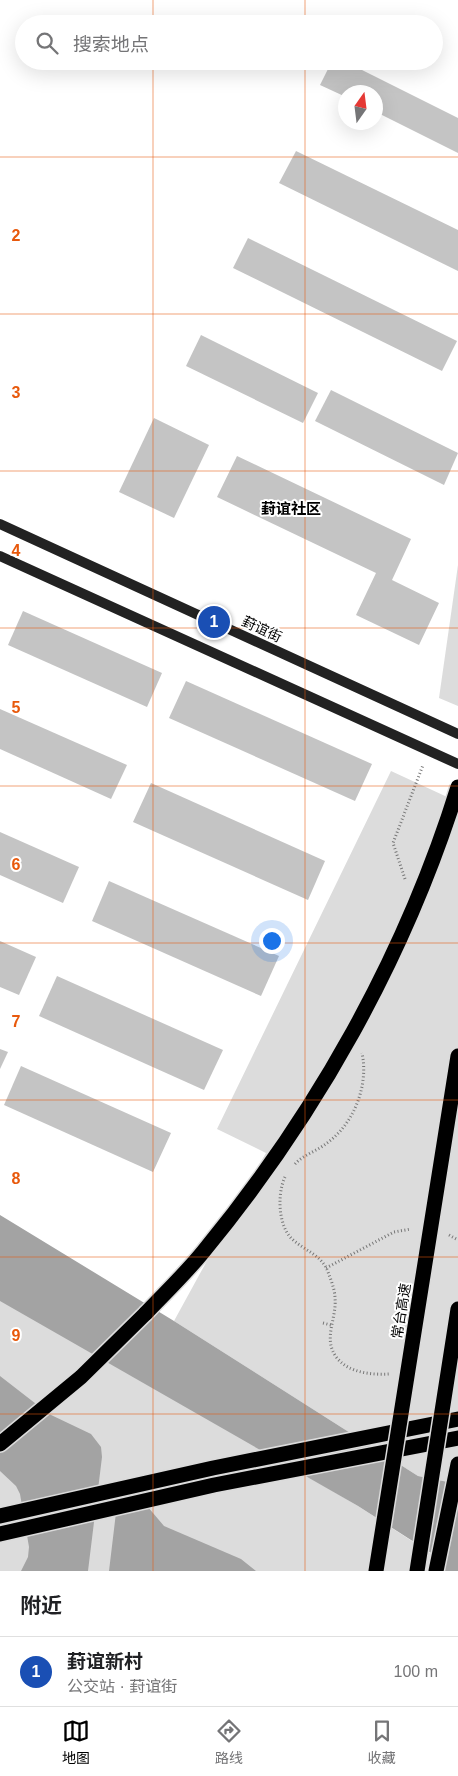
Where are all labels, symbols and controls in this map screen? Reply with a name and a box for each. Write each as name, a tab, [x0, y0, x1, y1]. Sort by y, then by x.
search box	[15, 15, 443, 70]
icon: search	[33, 29, 61, 57]
text: 搜索地点	[73, 34, 149, 55]
north arrow	[338, 85, 383, 130]
text: 2	[12, 227, 21, 244]
text: 3	[12, 384, 21, 401]
district label: 葑谊社区	[261, 500, 321, 517]
text: 4	[12, 542, 21, 559]
pin: 1	[198, 603, 230, 641]
street label: 葑谊街	[240, 613, 284, 645]
text: 5	[12, 699, 21, 716]
text: 6	[12, 856, 21, 873]
your location	[259, 928, 285, 954]
text: 7	[12, 1013, 21, 1030]
text: 8	[12, 1170, 21, 1187]
street label: 常台高速	[389, 1282, 413, 1340]
text: 9	[12, 1327, 21, 1344]
text: 附近	[20, 1594, 62, 1617]
text: 葑谊新村	[67, 1651, 143, 1672]
text: 1	[32, 1663, 40, 1680]
text: 100 m	[394, 1663, 438, 1680]
text: 公交站 · 葑谊街	[67, 1678, 177, 1695]
tab: 地图	[62, 1717, 90, 1767]
tab: 路线	[215, 1717, 243, 1767]
tab: 收藏	[368, 1717, 396, 1767]

